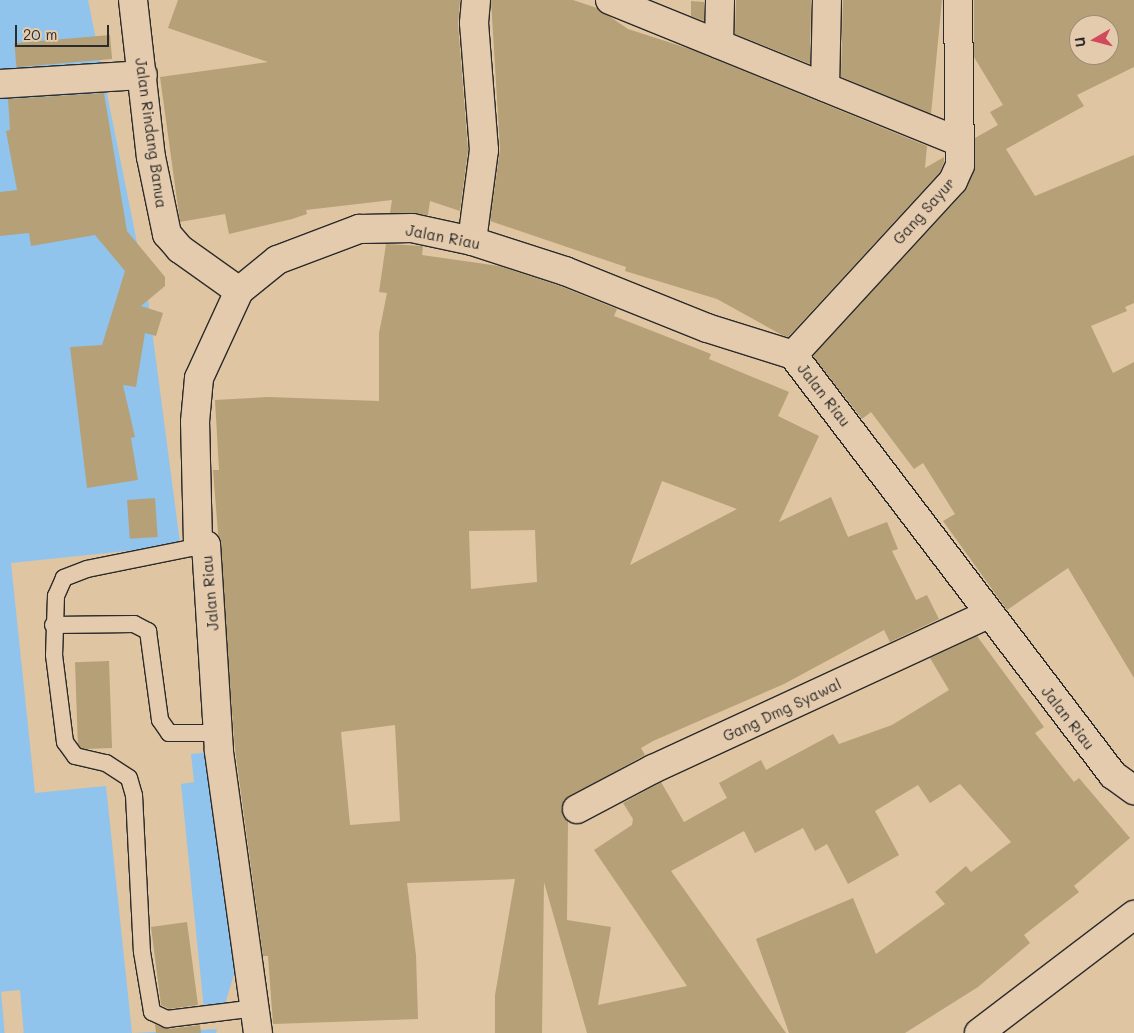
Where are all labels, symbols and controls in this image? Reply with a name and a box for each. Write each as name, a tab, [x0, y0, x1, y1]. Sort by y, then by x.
scale bar	[18, 15, 111, 47]
north arrow	[1069, 15, 1119, 65]
text: 20 m	[23, 24, 57, 44]
text: U	[1070, 36, 1090, 48]
street label: Jalan Rindang Banua	[132, 57, 170, 209]
street label: Gang Sayur	[889, 174, 959, 248]
street label: Jalan Riau	[404, 221, 482, 253]
street label: Jalan Riau	[794, 360, 854, 430]
street label: Jalan Riau	[198, 555, 222, 631]
street label: Gang Dmg Syawal	[720, 675, 844, 745]
street label: Jalan Riau	[1038, 683, 1098, 753]

